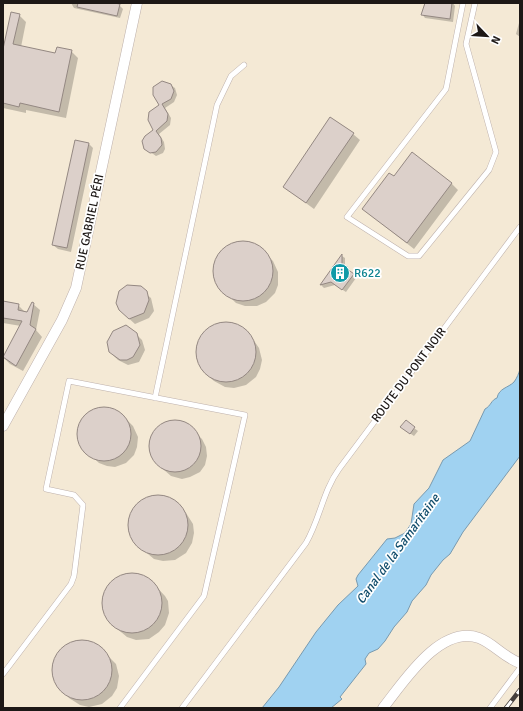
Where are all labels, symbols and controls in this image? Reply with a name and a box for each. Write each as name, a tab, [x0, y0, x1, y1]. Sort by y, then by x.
north arrow	[467, 16, 507, 56]
text: N	[488, 34, 503, 46]
street label: RUE GABRIEL PÉRI	[73, 173, 107, 271]
building icon: R622	[329, 262, 351, 284]
place label: R622	[354, 266, 381, 281]
street label: ROUTE DU PONT NOIR	[368, 325, 450, 425]
water label: Canal de la Samaritaine	[353, 490, 444, 607]

